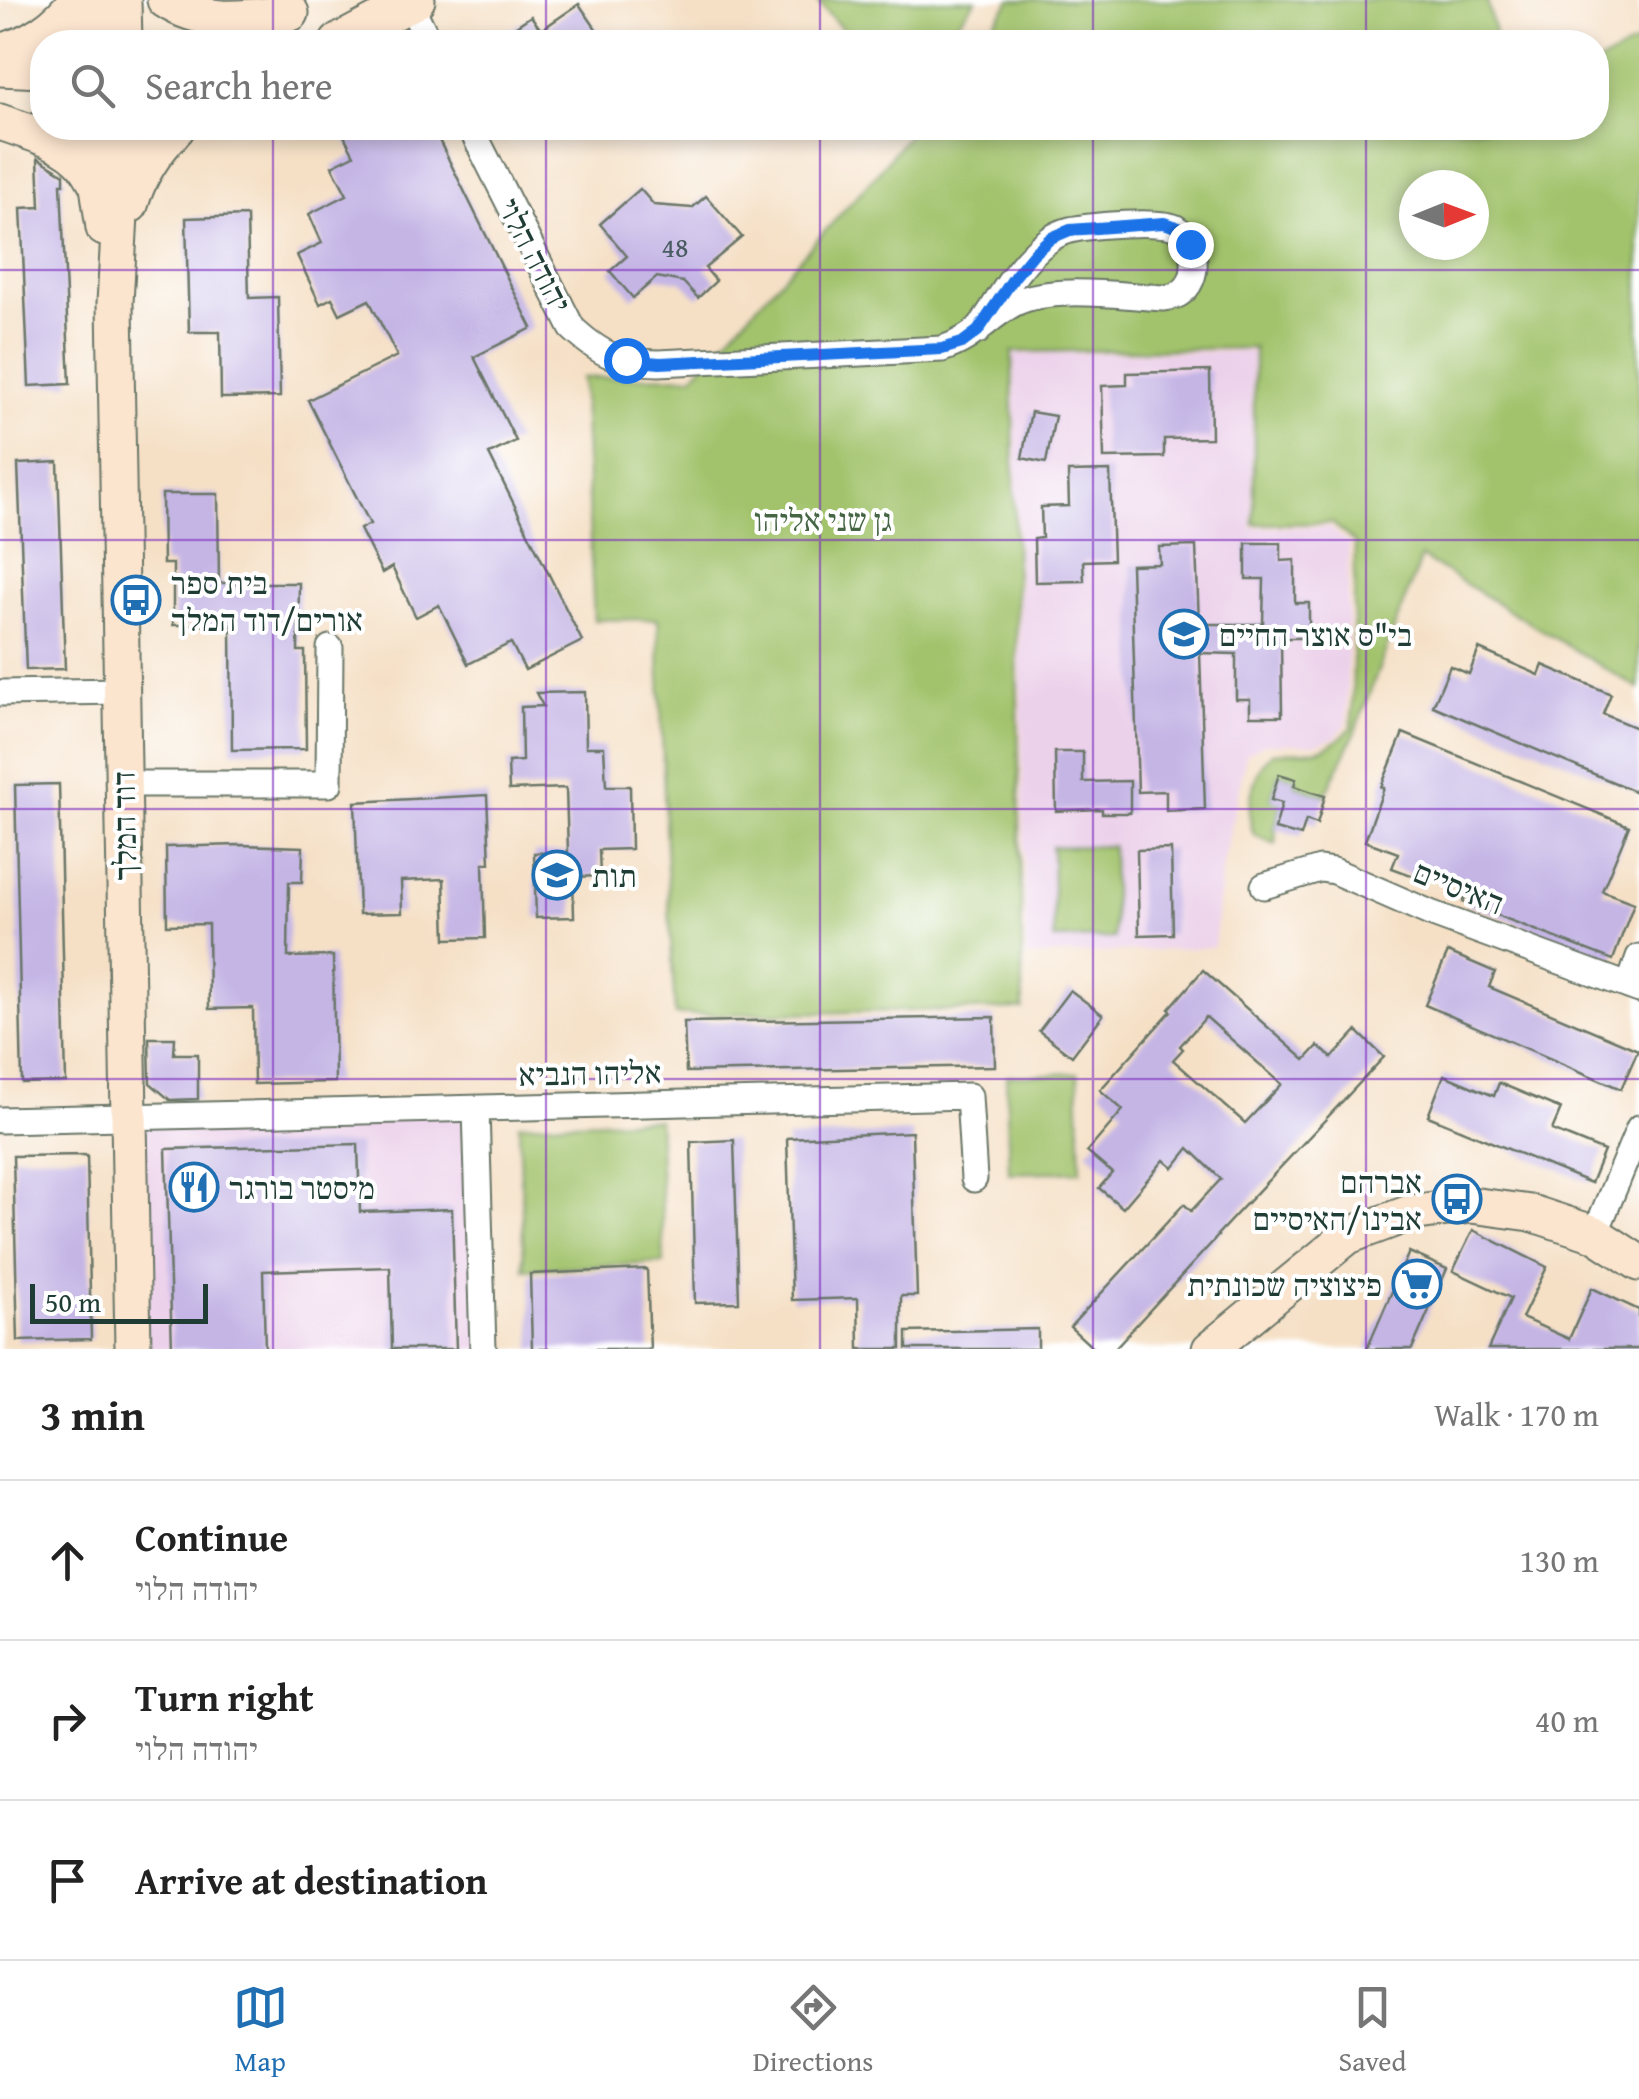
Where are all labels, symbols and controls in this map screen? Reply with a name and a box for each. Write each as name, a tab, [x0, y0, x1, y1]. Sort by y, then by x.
search box	[30, 30, 1609, 140]
text: Search here	[145, 57, 333, 113]
icon: search	[65, 58, 120, 113]
north arrow	[1399, 170, 1489, 260]
street label: יהודה הלוי	[486, 190, 584, 320]
route end	[1168, 222, 1214, 268]
house number: 48	[662, 226, 688, 267]
route start	[604, 338, 650, 384]
park label: גן שני אליהו	[754, 496, 892, 543]
place label: בית ספר אורים/דוד המלך	[171, 559, 363, 643]
bus stop icon: בית ספר אורים/דוד המלך	[110, 574, 162, 626]
school or university icon: בי"ס אוצר החיים	[1158, 608, 1210, 660]
place label: בי"ס אוצר החיים	[1219, 611, 1412, 658]
street label: דוד המלך	[100, 771, 148, 881]
street label: האיסיים	[1407, 848, 1511, 926]
school or university icon: תות	[531, 849, 583, 901]
place label: תות	[592, 852, 637, 899]
street label: אליהו הנביא	[518, 1048, 662, 1098]
place label: אברהם אבינו/האיסיים	[1253, 1158, 1422, 1242]
restaurant icon: מיסטר בורגר	[168, 1161, 220, 1213]
place label: מיסטר בורגר	[229, 1164, 375, 1211]
bus stop icon: אברהם אבינו/האיסיים	[1431, 1173, 1483, 1225]
supermarket icon: פיצוציה שכונתית	[1391, 1258, 1443, 1310]
place label: פיצוציה שכונתית	[1187, 1261, 1382, 1308]
scale bar	[30, 1279, 208, 1324]
text: 50 m	[45, 1281, 101, 1322]
text: 3 min	[40, 1384, 145, 1445]
text: Walk · 170 m	[1434, 1391, 1599, 1438]
text: Continue	[135, 1509, 288, 1565]
icon: ahead	[40, 1533, 95, 1588]
text: 130 m	[1520, 1537, 1599, 1584]
text: יהודה הלוי	[135, 1565, 258, 1612]
text: Turn right	[135, 1669, 314, 1725]
icon: right	[40, 1693, 95, 1748]
text: 40 m	[1535, 1697, 1599, 1744]
text: יהודה הלוי	[135, 1725, 258, 1772]
text: Arrive at destination	[135, 1852, 488, 1908]
icon: arrive	[40, 1853, 95, 1908]
tab: Map	[233, 1980, 288, 2081]
tab: Directions	[753, 1980, 873, 2081]
tab: Saved	[1339, 1980, 1406, 2081]

